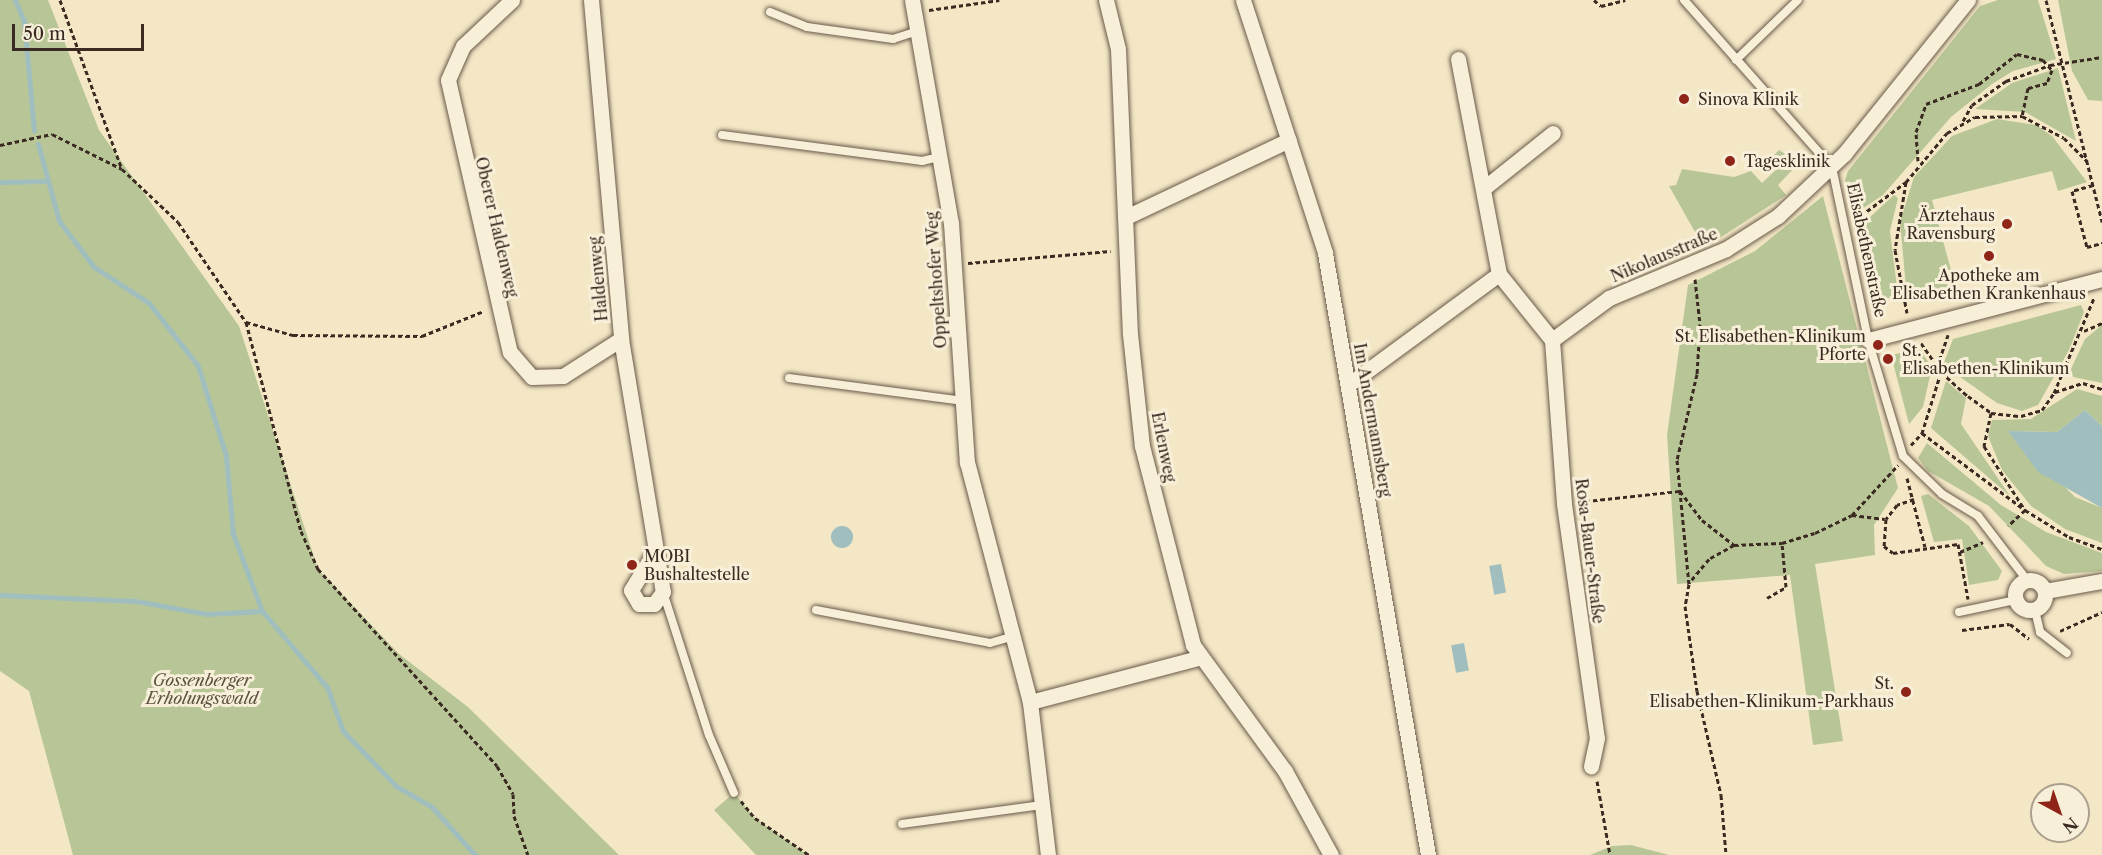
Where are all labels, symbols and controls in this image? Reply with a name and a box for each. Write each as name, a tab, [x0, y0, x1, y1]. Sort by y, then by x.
scale bar	[15, 12, 147, 50]
text: 50 m	[23, 23, 66, 45]
place label: Sinova Klinik	[1698, 89, 1799, 109]
marker: Sinova Klinik	[1675, 90, 1693, 108]
place label: Tagesklinik	[1744, 151, 1830, 171]
marker: Tagesklinik	[1721, 152, 1739, 170]
street label: Oberer Haldenweg	[471, 155, 523, 299]
street label: Elisabethenstraße	[1843, 181, 1891, 319]
place label: Ärztehaus Ravensburg	[1907, 205, 1995, 243]
street label: Oppeltshofer Weg	[922, 210, 950, 350]
marker: Ärztehaus Ravensburg	[2000, 217, 2014, 231]
street label: Nikolausstraße	[1608, 224, 1720, 286]
street label: Haldenweg	[585, 236, 611, 322]
marker: Apotheke am Elisabethen Krankenhaus	[1982, 249, 1996, 263]
place label: Apotheke am Elisabethen Krankenhaus	[1892, 265, 2086, 303]
place label: St. Elisabethen-Klinikum Pforte	[1675, 326, 1866, 364]
marker: St. Elisabethen-Klinikum Pforte	[1871, 338, 1885, 352]
place label: St. Elisabethen-Klinikum	[1902, 340, 2069, 378]
street label: Im Andermannsberg	[1350, 341, 1396, 499]
marker: St. Elisabethen-Klinikum	[1879, 350, 1897, 368]
street label: Erlenweg	[1148, 410, 1180, 484]
street label: Rosa-Bauer-Straße	[1572, 477, 1608, 625]
place label: MOBI Bushaltestelle	[644, 546, 750, 584]
marker: MOBI Bushaltestelle	[625, 558, 639, 572]
park label: Gossenberger Erholungswald	[146, 670, 258, 708]
place label: St. Elisabethen-Klinikum-Parkhaus	[1649, 673, 1894, 711]
marker: St. Elisabethen-Klinikum-Parkhaus	[1899, 685, 1913, 699]
north arrow	[2030, 783, 2090, 843]
text: N	[2059, 813, 2082, 837]

